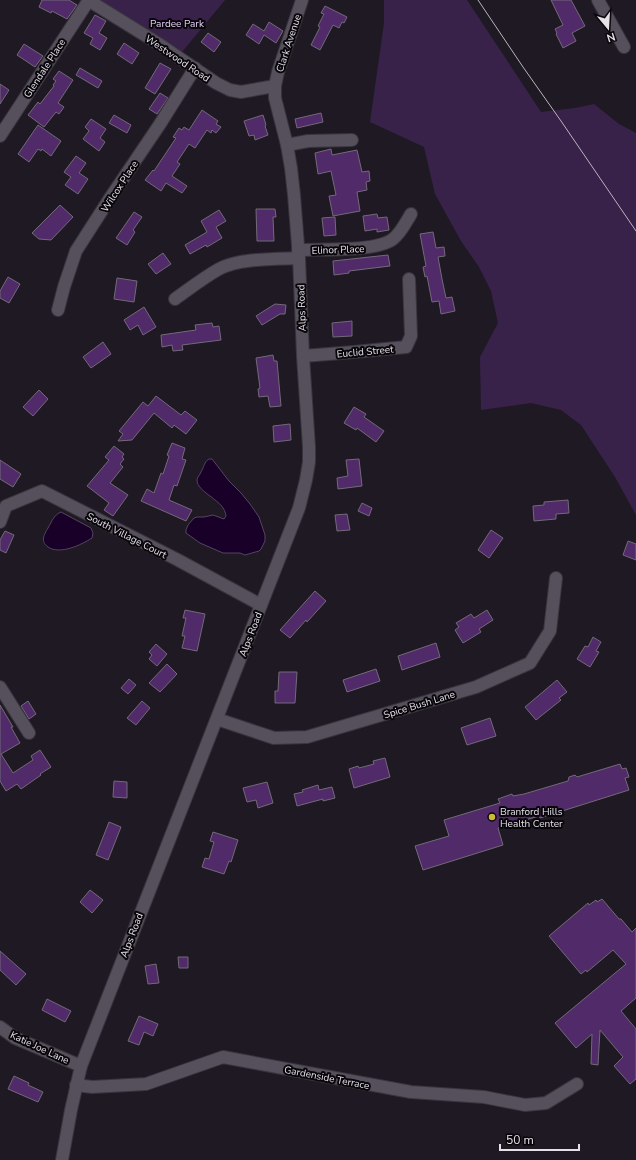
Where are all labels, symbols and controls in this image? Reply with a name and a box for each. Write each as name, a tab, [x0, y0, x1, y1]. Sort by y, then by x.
north arrow	[588, 8, 628, 48]
street label: Clark Avenue	[273, 13, 305, 74]
park label: Pardee Park	[150, 17, 205, 31]
text: N	[605, 29, 617, 45]
street label: Westwood Road	[142, 32, 213, 86]
street label: Glendale Place	[21, 36, 69, 101]
street label: Wilcox Place	[98, 158, 142, 215]
street label: Elinor Place	[311, 242, 365, 258]
street label: Alps Road	[294, 284, 310, 332]
street label: Euclid Street	[336, 342, 395, 361]
street label: South Village Court	[84, 510, 169, 562]
street label: Alps Road	[236, 610, 266, 659]
street label: Spice Bush Lane	[382, 687, 457, 722]
place label: Branford Hills Health Center	[500, 805, 563, 831]
marker: Branford Hills Health Center	[487, 812, 497, 822]
street label: Alps Road	[117, 911, 147, 960]
street label: Katie Joe Lane	[8, 1028, 71, 1068]
street label: Gardenside Terrace	[283, 1063, 371, 1093]
scale bar	[500, 1126, 579, 1152]
text: 50 m	[506, 1132, 534, 1148]

